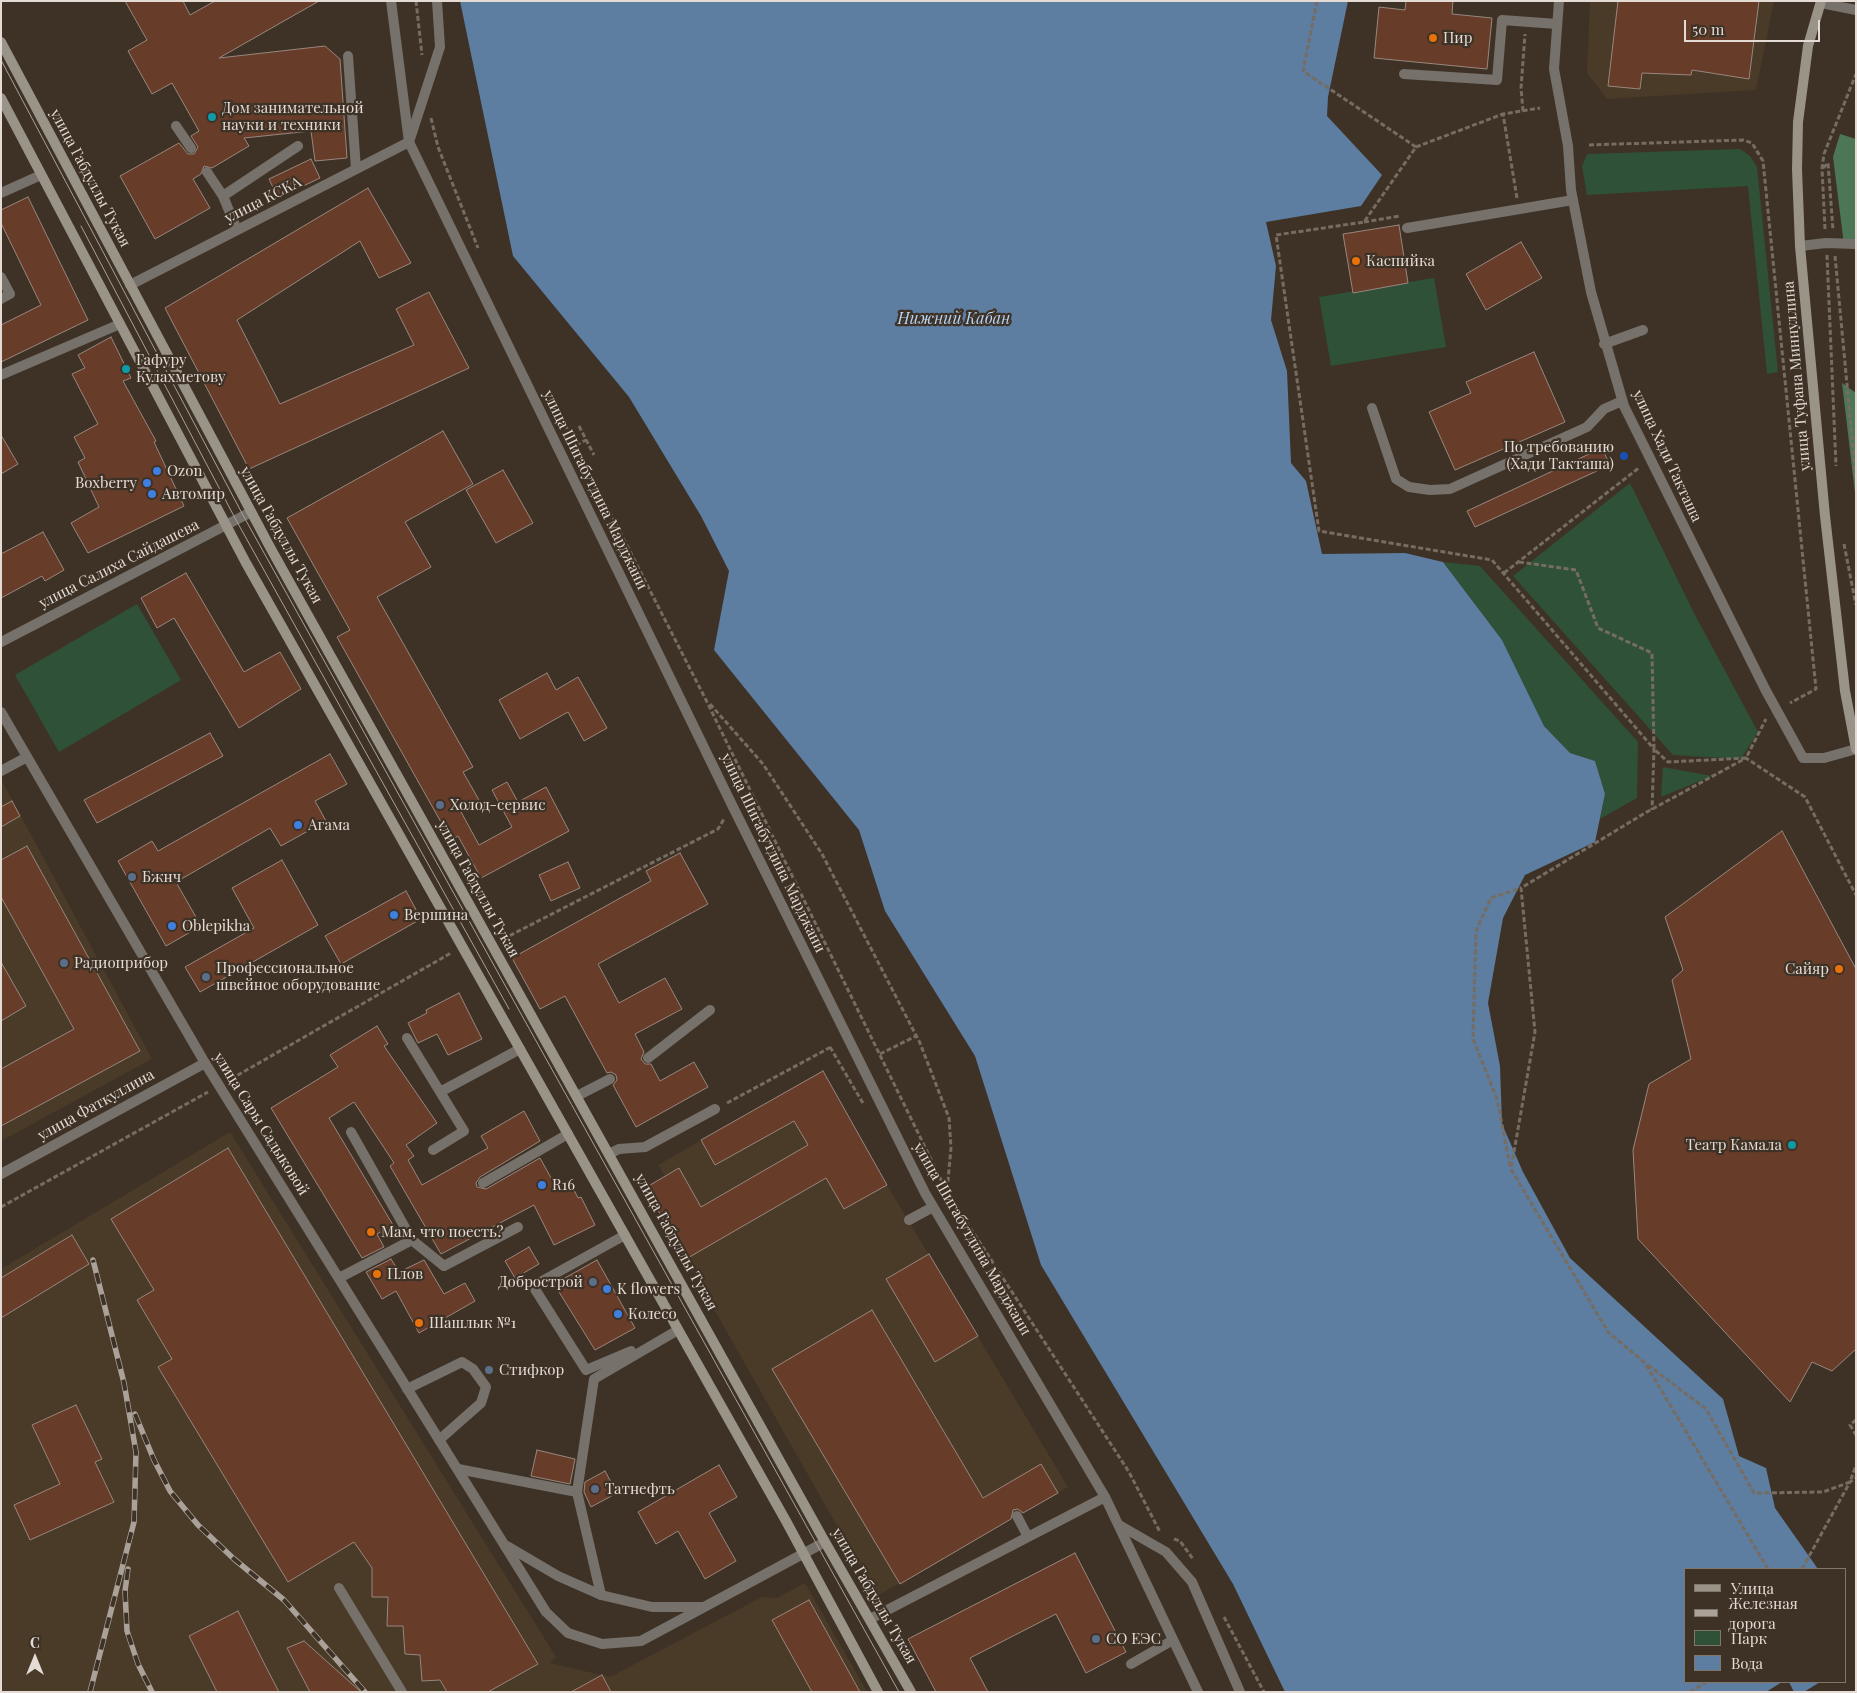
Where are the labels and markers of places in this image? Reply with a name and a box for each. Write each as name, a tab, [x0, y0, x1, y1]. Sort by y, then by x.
place label: Пир	[1443, 29, 1472, 47]
marker: Пир	[1427, 32, 1439, 44]
place label: Дом занимательной науки и техники	[222, 99, 364, 134]
marker: Дом занимательной науки и техники	[206, 111, 218, 123]
place label: Каспийка	[1366, 252, 1435, 270]
marker: Каспийка	[1350, 255, 1362, 267]
place label: Гафуру Кулахметову	[136, 351, 226, 386]
marker: Гафуру Кулахметову	[120, 363, 132, 375]
place label: По требованию (Хади Такташа)	[1504, 438, 1614, 473]
marker: По требованию (Хади Такташа)	[1618, 450, 1630, 462]
place label: Ozon	[167, 462, 202, 480]
marker: Ozon	[151, 465, 163, 477]
place label: Boxberry	[75, 474, 137, 492]
marker: Boxberry	[141, 477, 153, 489]
place label: Автомир	[162, 485, 225, 503]
marker: Автомир	[146, 488, 158, 500]
place label: Холод-сервис	[450, 796, 546, 814]
marker: Холод-сервис	[434, 799, 446, 811]
place label: Агама	[308, 816, 350, 834]
marker: Агама	[292, 819, 304, 831]
place label: Бжнч	[142, 868, 181, 886]
marker: Бжнч	[126, 871, 138, 883]
place label: Вершина	[404, 906, 468, 924]
marker: Вершина	[388, 909, 400, 921]
place label: Oblepikha	[182, 917, 250, 935]
marker: Oblepikha	[166, 920, 178, 932]
place label: Радиоприбор	[74, 954, 168, 972]
marker: Радиоприбор	[58, 957, 70, 969]
place label: Профессиональное швейное оборудование	[216, 959, 380, 994]
place label: Сайяр	[1785, 960, 1829, 978]
marker: Сайяр	[1833, 963, 1845, 975]
marker: Профессиональное швейное оборудование	[200, 971, 212, 983]
place label: Театр Камала	[1686, 1136, 1782, 1154]
marker: Театр Камала	[1786, 1139, 1798, 1151]
place label: R16	[552, 1176, 575, 1194]
marker: R16	[536, 1179, 548, 1191]
place label: Мам, что поесть?	[381, 1223, 503, 1241]
marker: Мам, что поесть?	[365, 1226, 377, 1238]
place label: Плов	[387, 1265, 423, 1283]
marker: Плов	[371, 1268, 383, 1280]
place label: Добрострой	[498, 1273, 583, 1291]
marker: Добрострой	[587, 1276, 599, 1288]
place label: K flowers	[617, 1280, 680, 1298]
marker: K flowers	[601, 1283, 613, 1295]
place label: Колесо	[628, 1305, 677, 1323]
marker: Колесо	[612, 1308, 624, 1320]
place label: Шашлык №1	[429, 1314, 516, 1332]
marker: Шашлык №1	[413, 1317, 425, 1329]
place label: Стифкор	[499, 1361, 564, 1379]
marker: Стифкор	[483, 1364, 495, 1376]
place label: Татнефть	[605, 1480, 675, 1498]
marker: Татнефть	[589, 1483, 601, 1495]
place label: СО ЕЭС	[1106, 1630, 1161, 1648]
marker: СО ЕЭС	[1090, 1633, 1102, 1645]

